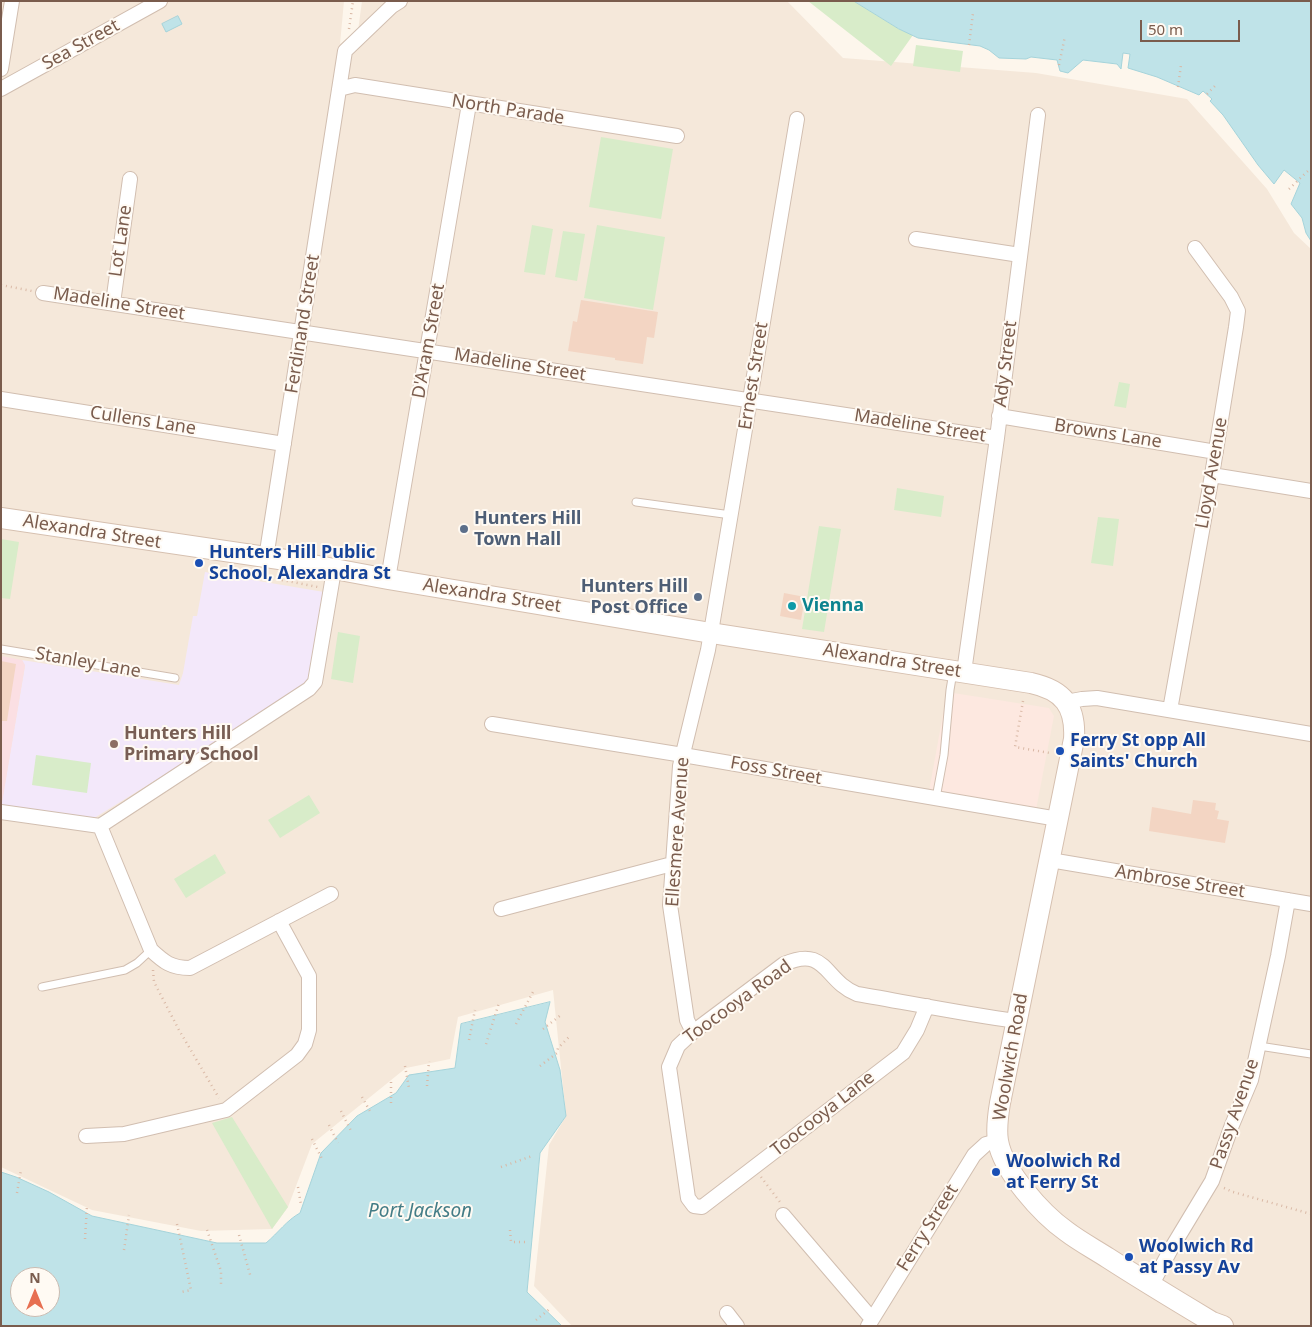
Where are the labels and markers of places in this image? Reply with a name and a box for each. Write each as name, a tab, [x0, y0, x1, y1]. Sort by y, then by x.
place label: Hunters Hill Town Hall	[474, 508, 581, 550]
marker: Hunters Hill Town Hall	[458, 523, 470, 535]
place label: Hunters Hill Public School, Alexandra St	[209, 542, 391, 584]
marker: Hunters Hill Public School, Alexandra St	[193, 557, 205, 569]
place label: Hunters Hill Post Office	[581, 576, 688, 618]
marker: Hunters Hill Post Office	[692, 591, 704, 603]
place label: Vienna	[802, 595, 864, 617]
marker: Vienna	[786, 600, 798, 612]
place label: Hunters Hill Primary School	[124, 723, 259, 766]
place label: Ferry St opp All Saints' Church	[1070, 730, 1206, 772]
marker: Hunters Hill Primary School	[108, 738, 120, 750]
marker: Ferry St opp All Saints' Church	[1054, 745, 1066, 757]
place label: Woolwich Rd at Ferry St	[1006, 1151, 1121, 1194]
marker: Woolwich Rd at Ferry St	[990, 1166, 1002, 1178]
place label: Woolwich Rd at Passy Av	[1139, 1236, 1254, 1278]
marker: Woolwich Rd at Passy Av	[1123, 1251, 1135, 1263]

